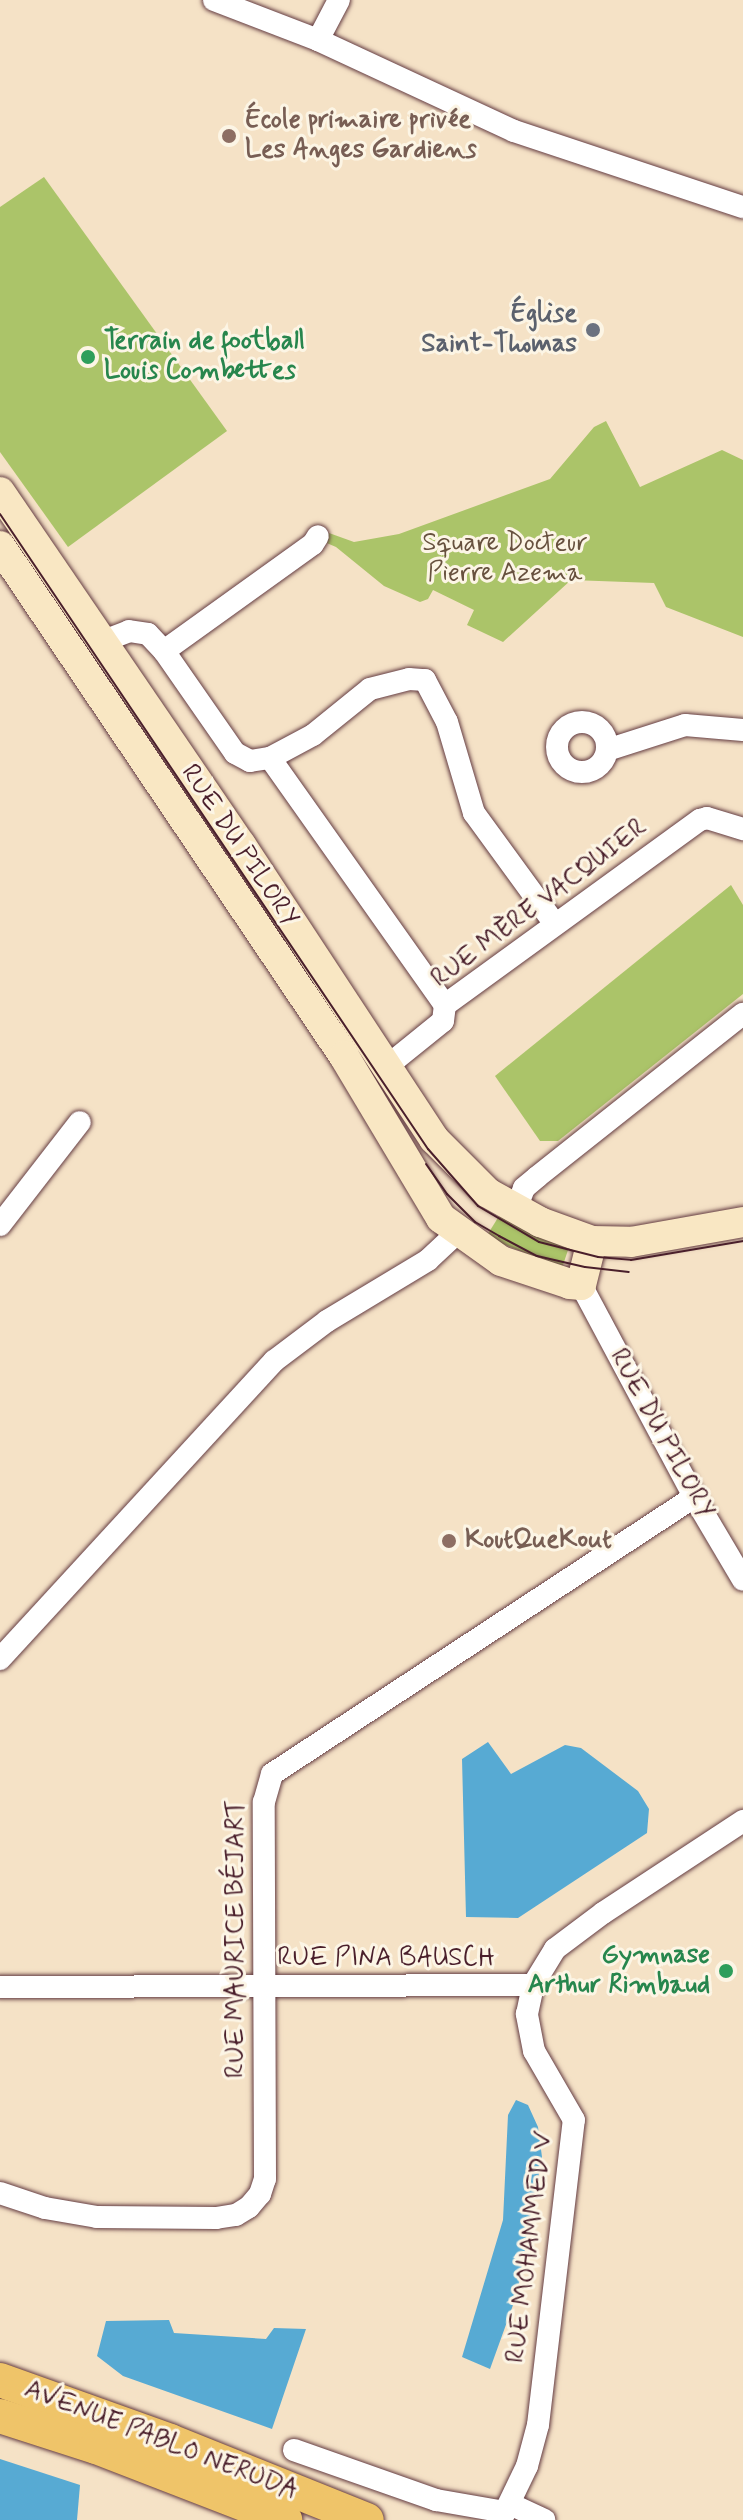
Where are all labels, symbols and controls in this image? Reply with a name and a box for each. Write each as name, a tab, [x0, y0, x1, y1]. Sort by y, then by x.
place label: École primaire privée Les Anges Gardiens	[245, 105, 475, 166]
marker: École primaire privée Les Anges Gardiens	[220, 127, 238, 145]
place label: Église Saint-Thomas	[421, 299, 577, 360]
marker: Église Saint-Thomas	[584, 321, 602, 339]
place label: Terrain de football Louis Combettes	[104, 326, 303, 388]
marker: Terrain de football Louis Combettes	[79, 348, 97, 366]
park label: Square Docteur Pierre Azema	[422, 528, 588, 590]
street label: RUE DU PILORY	[172, 757, 306, 935]
street label: RUE MÈRE VACQUIER	[429, 815, 651, 993]
street label: RUE DU PILORY	[600, 1342, 722, 1526]
place label: KoutQueKout	[465, 1525, 612, 1557]
marker: KoutQueKout	[440, 1532, 458, 1550]
street label: RUE MAURICE BÉJART	[221, 1803, 253, 2075]
place label: Gymnase Arthur Rimbaud	[531, 1940, 710, 2002]
street label: RUE PINA BAUSCH	[274, 1943, 498, 1975]
marker: Gymnase Arthur Rimbaud	[717, 1962, 735, 1980]
street label: RUE MOHAMMED V	[502, 2132, 560, 2362]
street label: AVENUE PABLO NERUDA	[19, 2374, 303, 2508]

